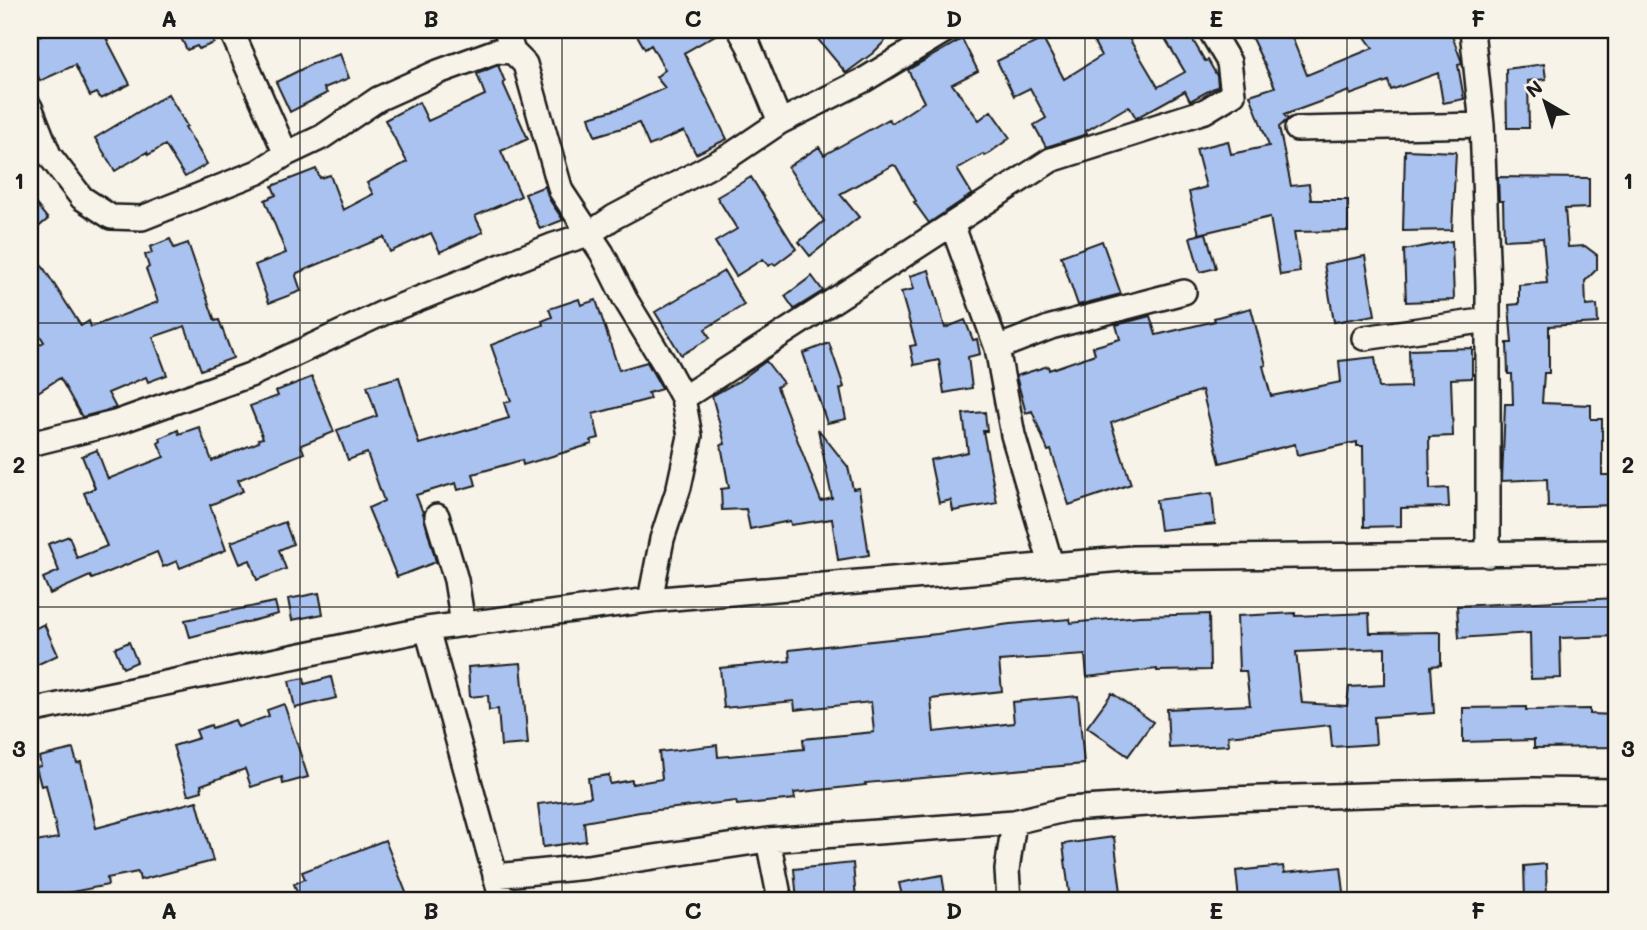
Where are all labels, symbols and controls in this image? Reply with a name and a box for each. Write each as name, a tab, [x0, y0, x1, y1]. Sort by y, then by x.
text: A	[161, 3, 177, 33]
text: B	[423, 3, 439, 33]
text: C	[684, 3, 702, 33]
text: D	[946, 3, 962, 33]
text: E	[1209, 3, 1223, 33]
text: F	[1471, 3, 1485, 33]
north arrow	[1510, 66, 1580, 136]
text: N	[1521, 74, 1547, 103]
text: 1	[14, 165, 24, 195]
text: 1	[1623, 165, 1633, 195]
text: 2	[13, 449, 25, 479]
text: 2	[1622, 449, 1634, 479]
text: 3	[12, 733, 26, 763]
text: 3	[1621, 733, 1635, 763]
text: A	[161, 895, 177, 925]
text: B	[423, 895, 439, 925]
text: C	[684, 895, 702, 925]
text: D	[946, 895, 962, 925]
text: E	[1209, 895, 1223, 925]
text: F	[1471, 895, 1485, 925]

